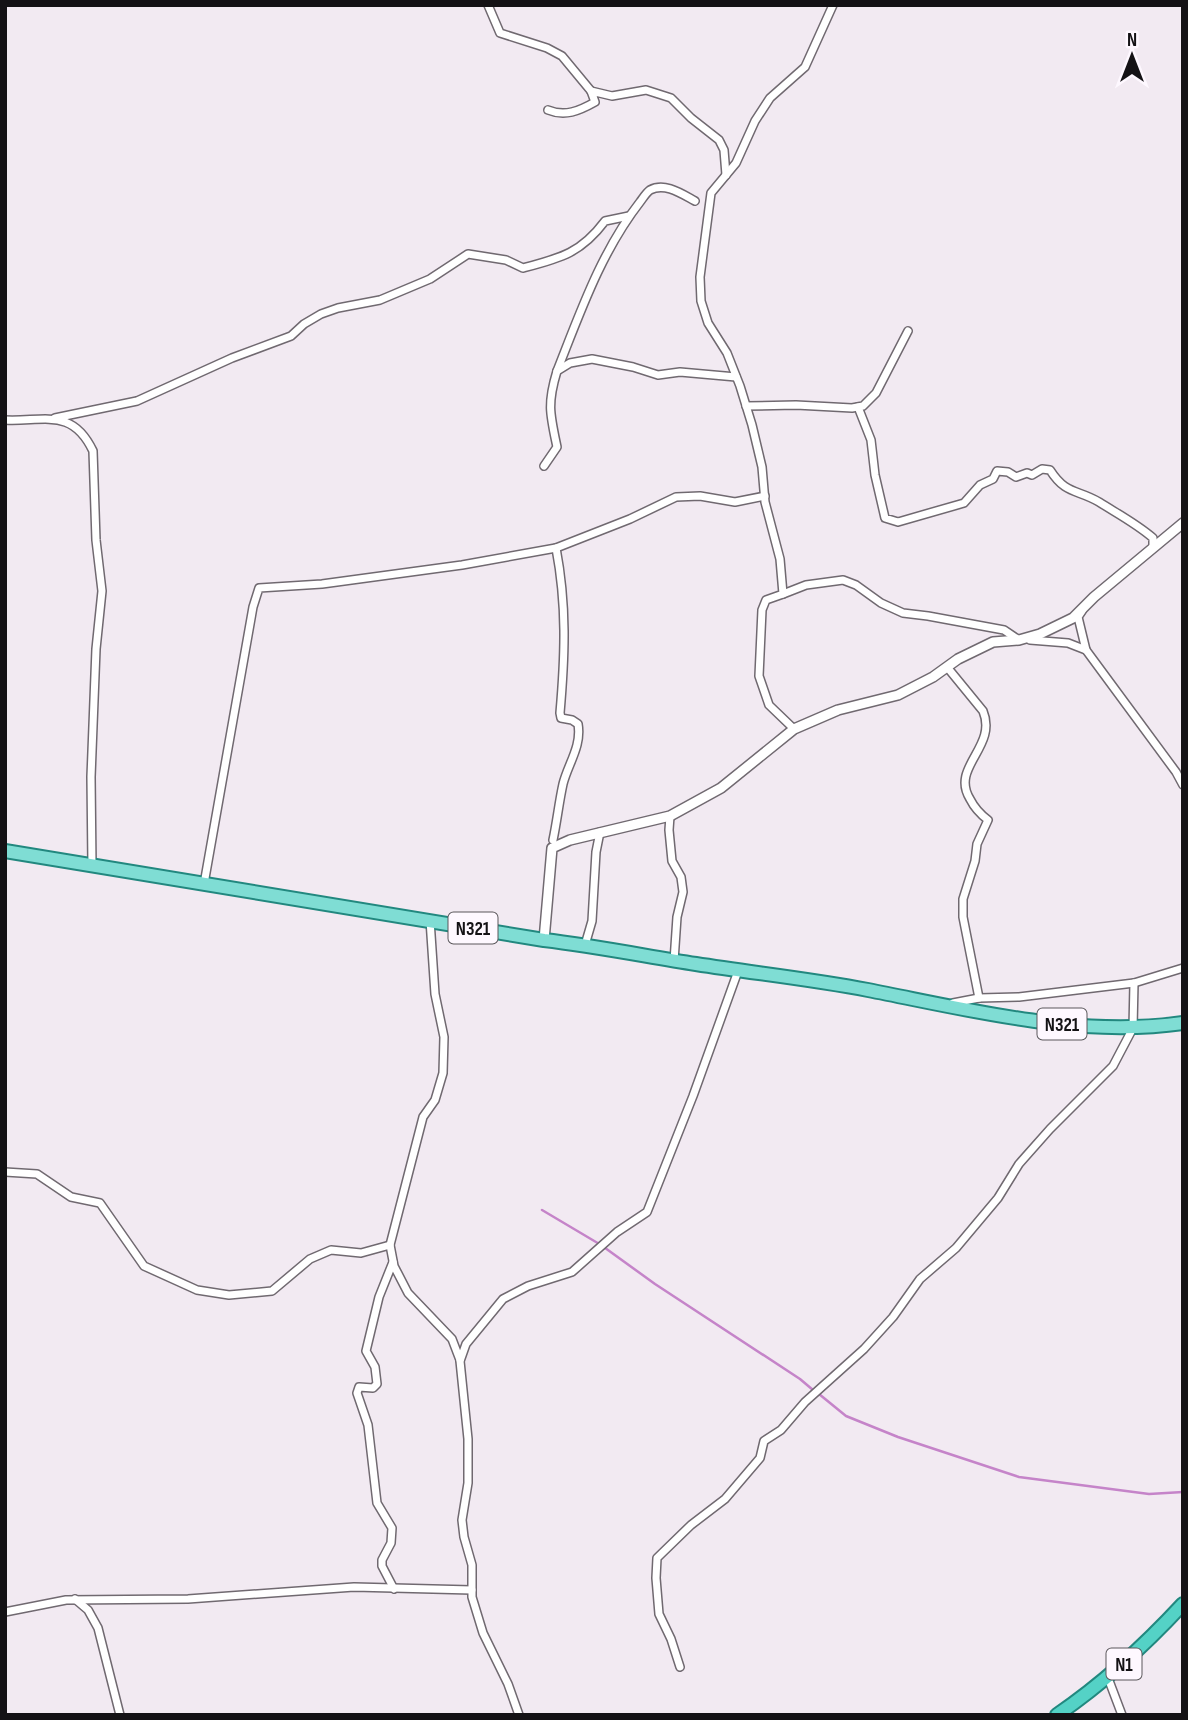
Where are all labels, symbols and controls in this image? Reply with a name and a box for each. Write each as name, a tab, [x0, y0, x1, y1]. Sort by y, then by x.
north arrow	[1097, 21, 1167, 91]
text: N	[1127, 29, 1137, 52]
road number: N321	[448, 912, 498, 944]
road number: N321	[1038, 1008, 1086, 1040]
road number: N1	[1106, 1648, 1142, 1680]

